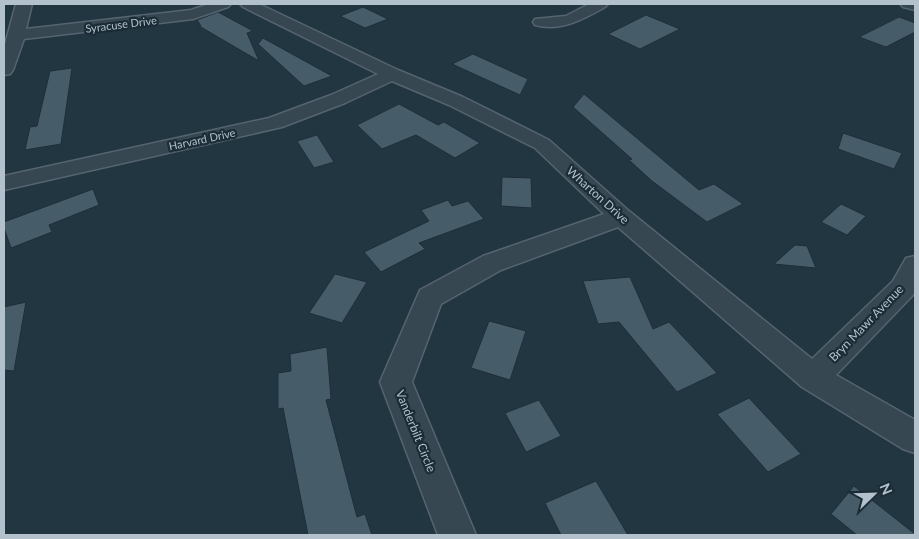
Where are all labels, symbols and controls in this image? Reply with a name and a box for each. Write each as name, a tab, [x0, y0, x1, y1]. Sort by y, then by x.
street label: Syracuse Drive	[85, 13, 158, 35]
street label: Harvard Drive	[168, 126, 237, 152]
street label: Wharton Drive	[564, 163, 632, 227]
street label: Bryn Mawr Avenue	[826, 282, 906, 364]
street label: Vanderbilt Circle	[393, 388, 439, 474]
north arrow	[849, 469, 899, 519]
text: N	[876, 480, 896, 497]

